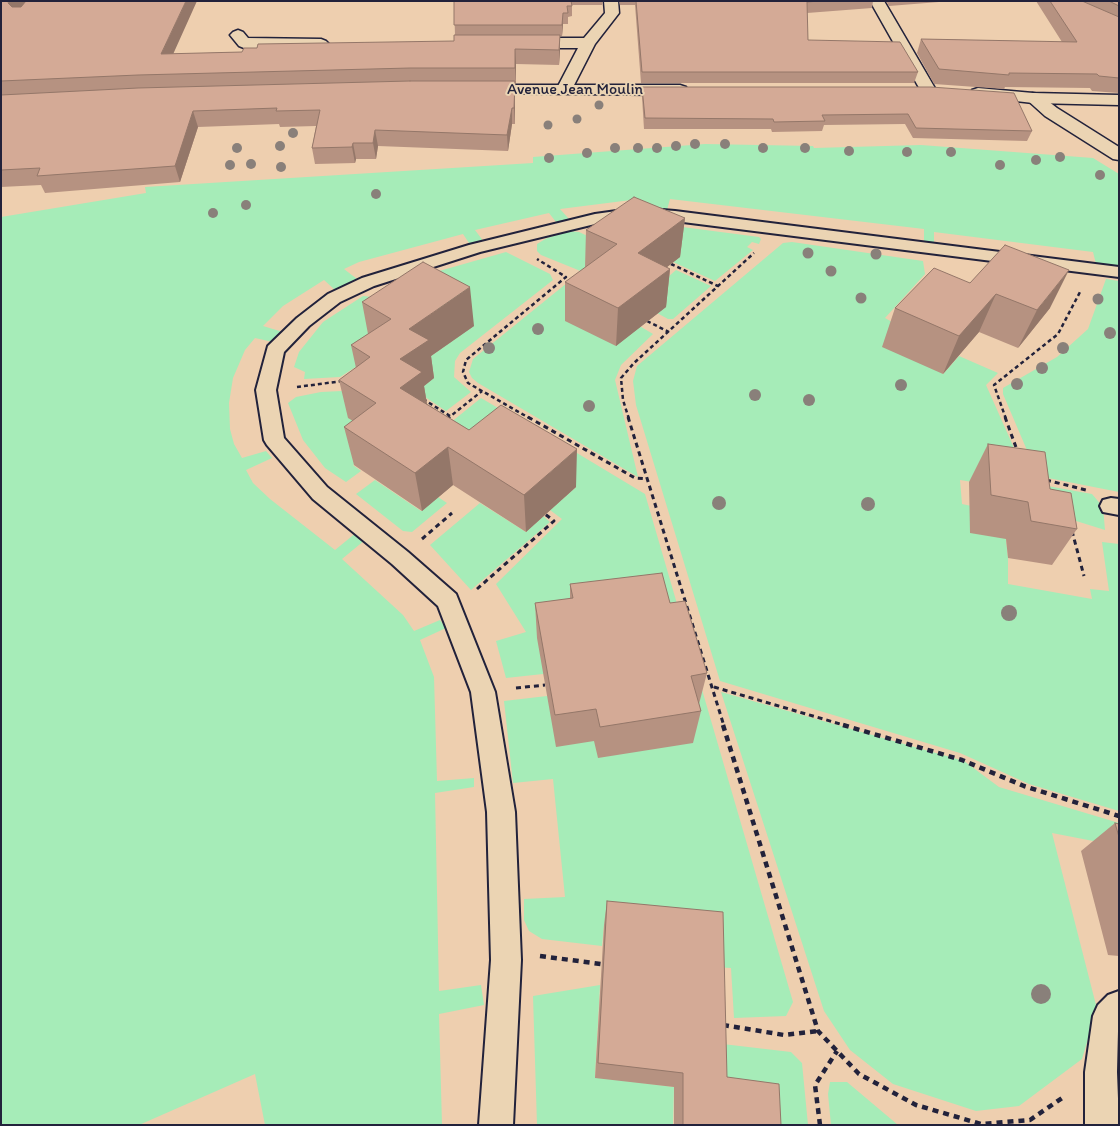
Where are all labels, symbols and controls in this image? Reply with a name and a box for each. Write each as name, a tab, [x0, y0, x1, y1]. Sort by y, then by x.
street label: Avenue Jean Moulin	[507, 80, 643, 100]

